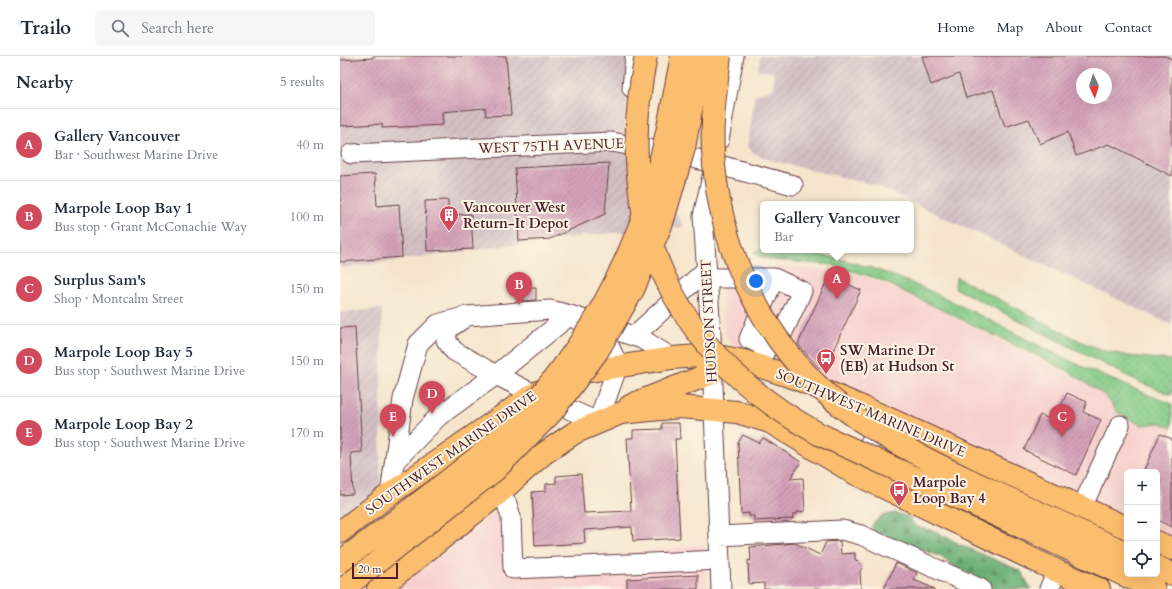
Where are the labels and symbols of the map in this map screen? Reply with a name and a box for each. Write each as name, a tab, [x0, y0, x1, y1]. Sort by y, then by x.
north arrow	[1076, 68, 1112, 104]
street label: WEST 75TH AVENUE	[477, 134, 625, 158]
place label: Vancouver West Return-It Depot	[463, 198, 569, 233]
building icon: Vancouver West Return-It Depot	[438, 204, 460, 232]
street label: HUDSON STREET	[696, 259, 722, 383]
pin: A	[824, 266, 850, 299]
your location	[746, 271, 766, 291]
pin: B	[506, 272, 532, 305]
place label: SW Marine Dr (EB) at Hudson St	[840, 341, 954, 376]
bus stop icon: SW Marine Dr (EB) at Hudson St	[815, 347, 837, 375]
street label: SOUTHWEST MARINE DRIVE	[773, 364, 969, 462]
pin: D	[419, 381, 445, 414]
street label: SOUTHWEST MARINE DRIVE	[362, 387, 540, 519]
pin: E	[380, 404, 406, 437]
pin: C	[1049, 404, 1075, 437]
place label: Marpole Loop Bay 4	[913, 473, 986, 508]
bus stop icon: Marpole Loop Bay 4	[888, 479, 910, 507]
scale bar	[352, 561, 398, 580]

